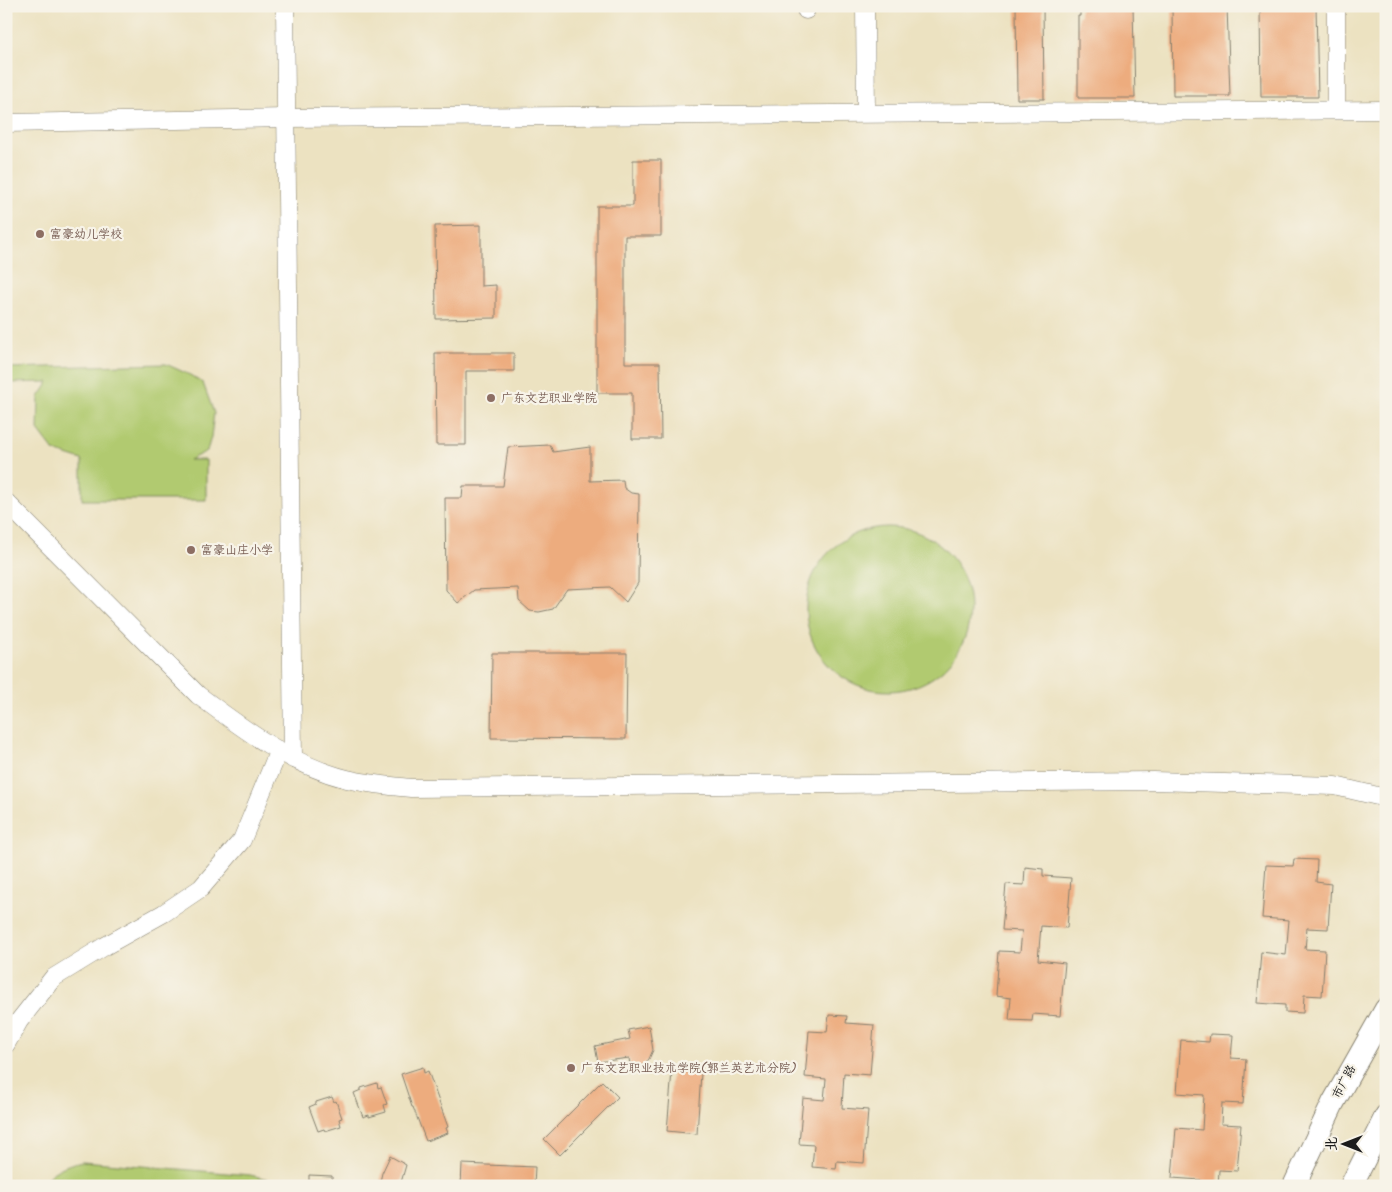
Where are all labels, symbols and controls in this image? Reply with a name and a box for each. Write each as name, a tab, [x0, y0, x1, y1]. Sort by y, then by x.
place label: 富豪幼儿学校	[50, 225, 122, 244]
marker: 富豪幼儿学校	[34, 228, 46, 240]
place label: 广东文艺职业学院	[501, 389, 597, 408]
marker: 广东文艺职业学院	[485, 392, 497, 404]
place label: 富豪山庄小学	[201, 541, 273, 560]
marker: 富豪山庄小学	[185, 544, 197, 556]
place label: 广东文艺职业技术学院(郭兰英艺术分院)	[581, 1059, 797, 1078]
marker: 广东文艺职业技术学院(郭兰英艺术分院)	[565, 1062, 577, 1074]
street label: 市广路	[1327, 1062, 1361, 1102]
north arrow	[1320, 1120, 1370, 1170]
text: 北	[1321, 1137, 1343, 1151]

